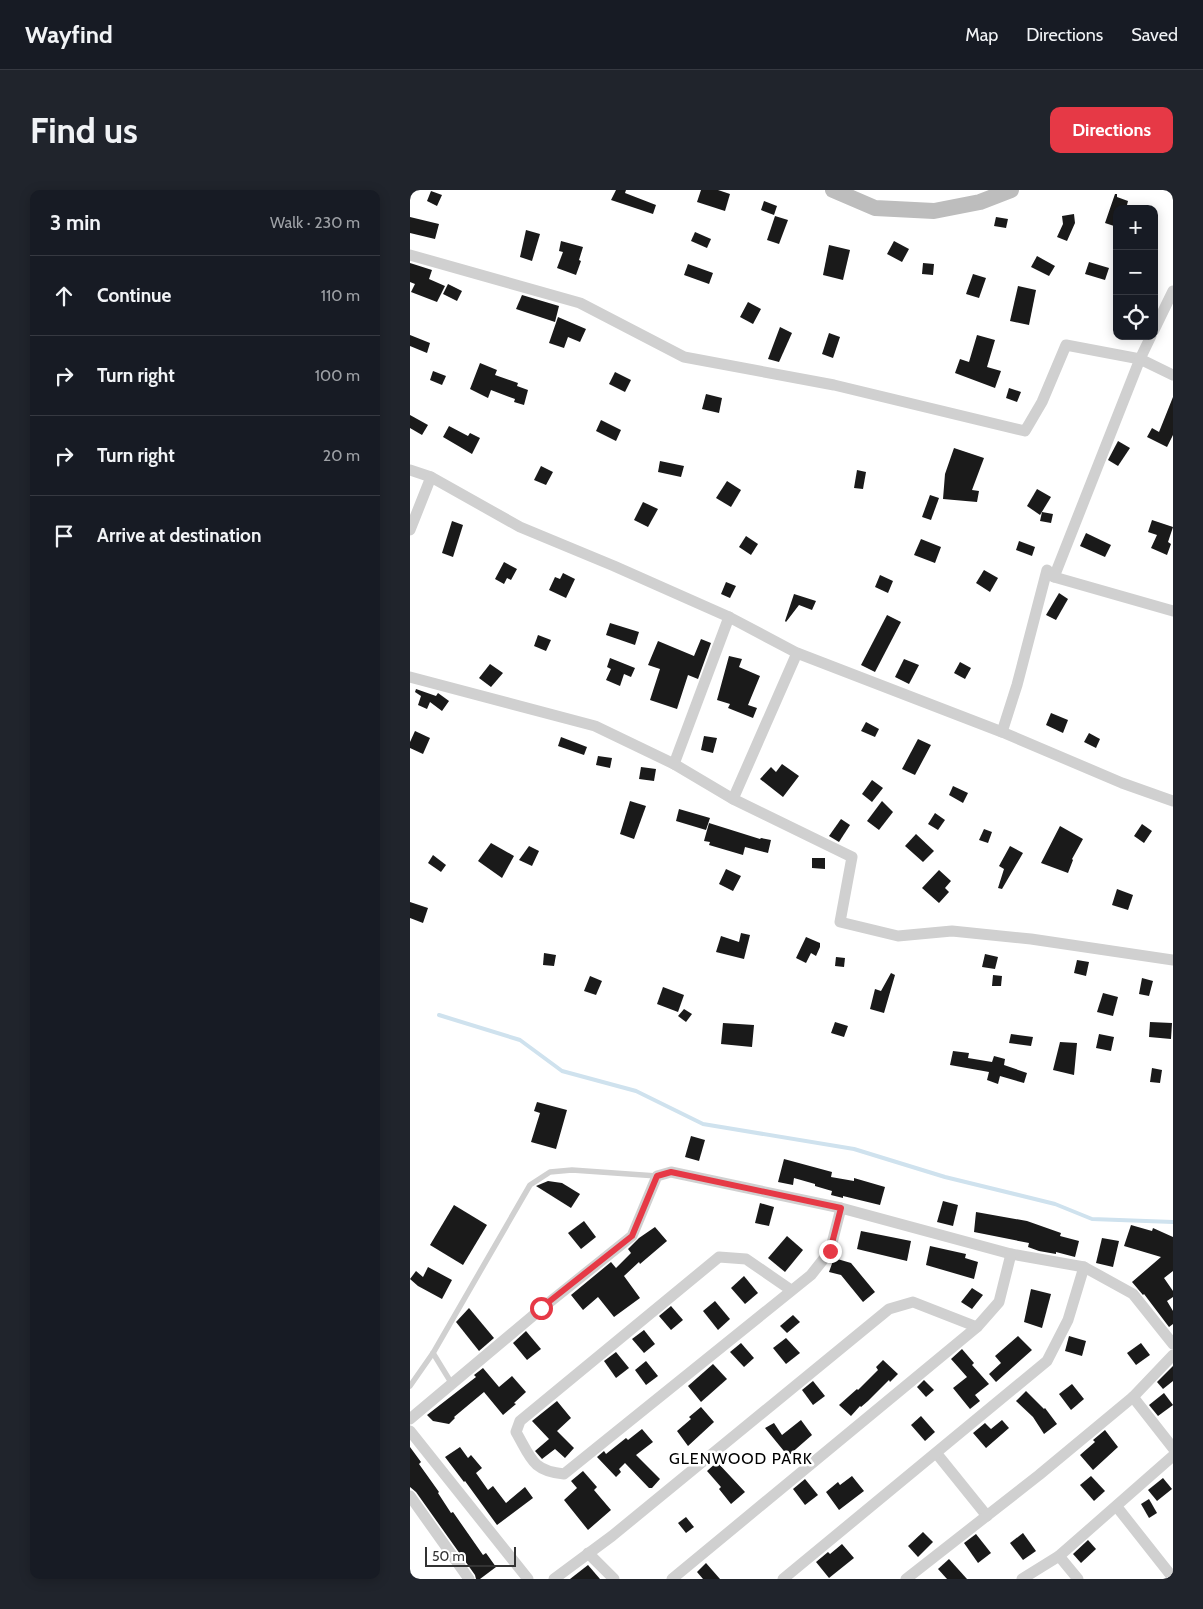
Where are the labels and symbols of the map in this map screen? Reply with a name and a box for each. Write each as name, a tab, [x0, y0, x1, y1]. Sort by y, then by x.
route end	[819, 1240, 842, 1263]
route start	[530, 1297, 553, 1320]
district label: GLENWOOD PARK	[669, 1449, 813, 1468]
scale bar	[425, 1544, 516, 1567]

